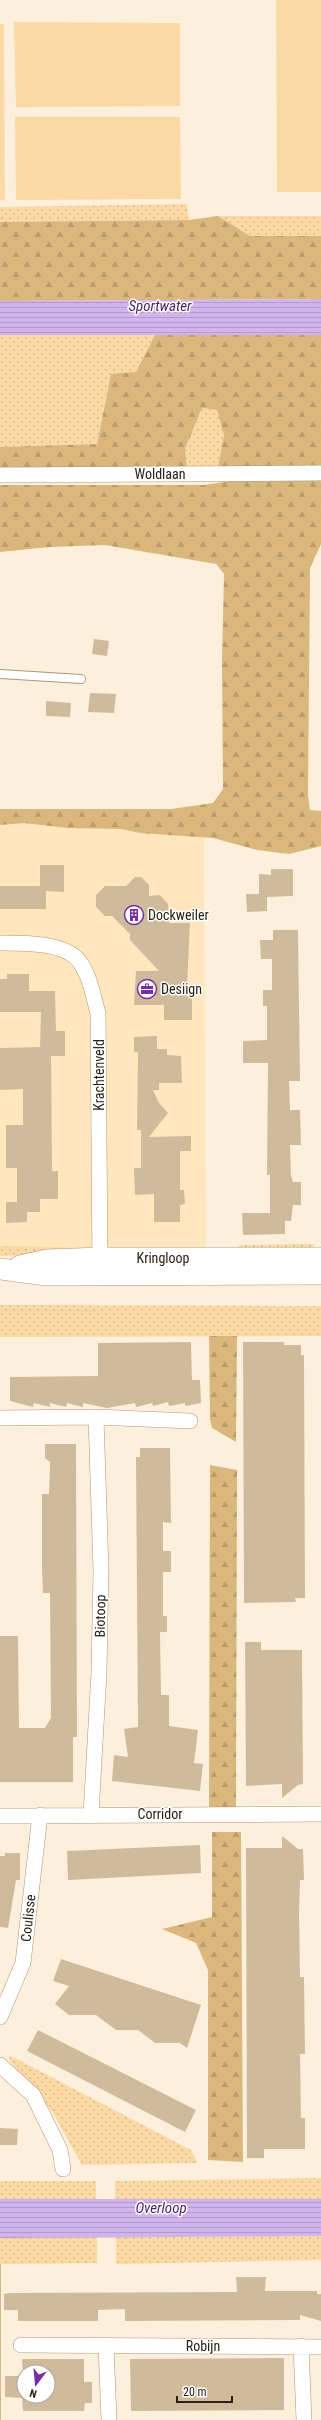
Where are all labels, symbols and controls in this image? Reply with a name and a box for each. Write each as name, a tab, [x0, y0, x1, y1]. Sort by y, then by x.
water label: Sportwater	[128, 297, 192, 315]
street label: Woldlaan	[134, 466, 186, 482]
building icon: Dockweiler	[123, 904, 145, 926]
place label: Dockweiler	[148, 907, 209, 923]
office icon: Desiign	[136, 978, 158, 1000]
place label: Desiign	[161, 981, 202, 997]
street label: Krachtenveld	[91, 1039, 107, 1111]
street label: Kringloop	[137, 1250, 190, 1266]
street label: Biotoop	[92, 1594, 108, 1638]
street label: Corridor	[138, 1806, 182, 1822]
street label: Coulisse	[18, 1893, 38, 1942]
water label: Overloop	[135, 2199, 187, 2217]
street label: Robijn	[186, 2338, 220, 2354]
north arrow	[16, 2364, 56, 2404]
scale bar	[177, 2378, 232, 2404]
text: 20 m	[183, 2385, 207, 2399]
text: N	[28, 2386, 38, 2400]

